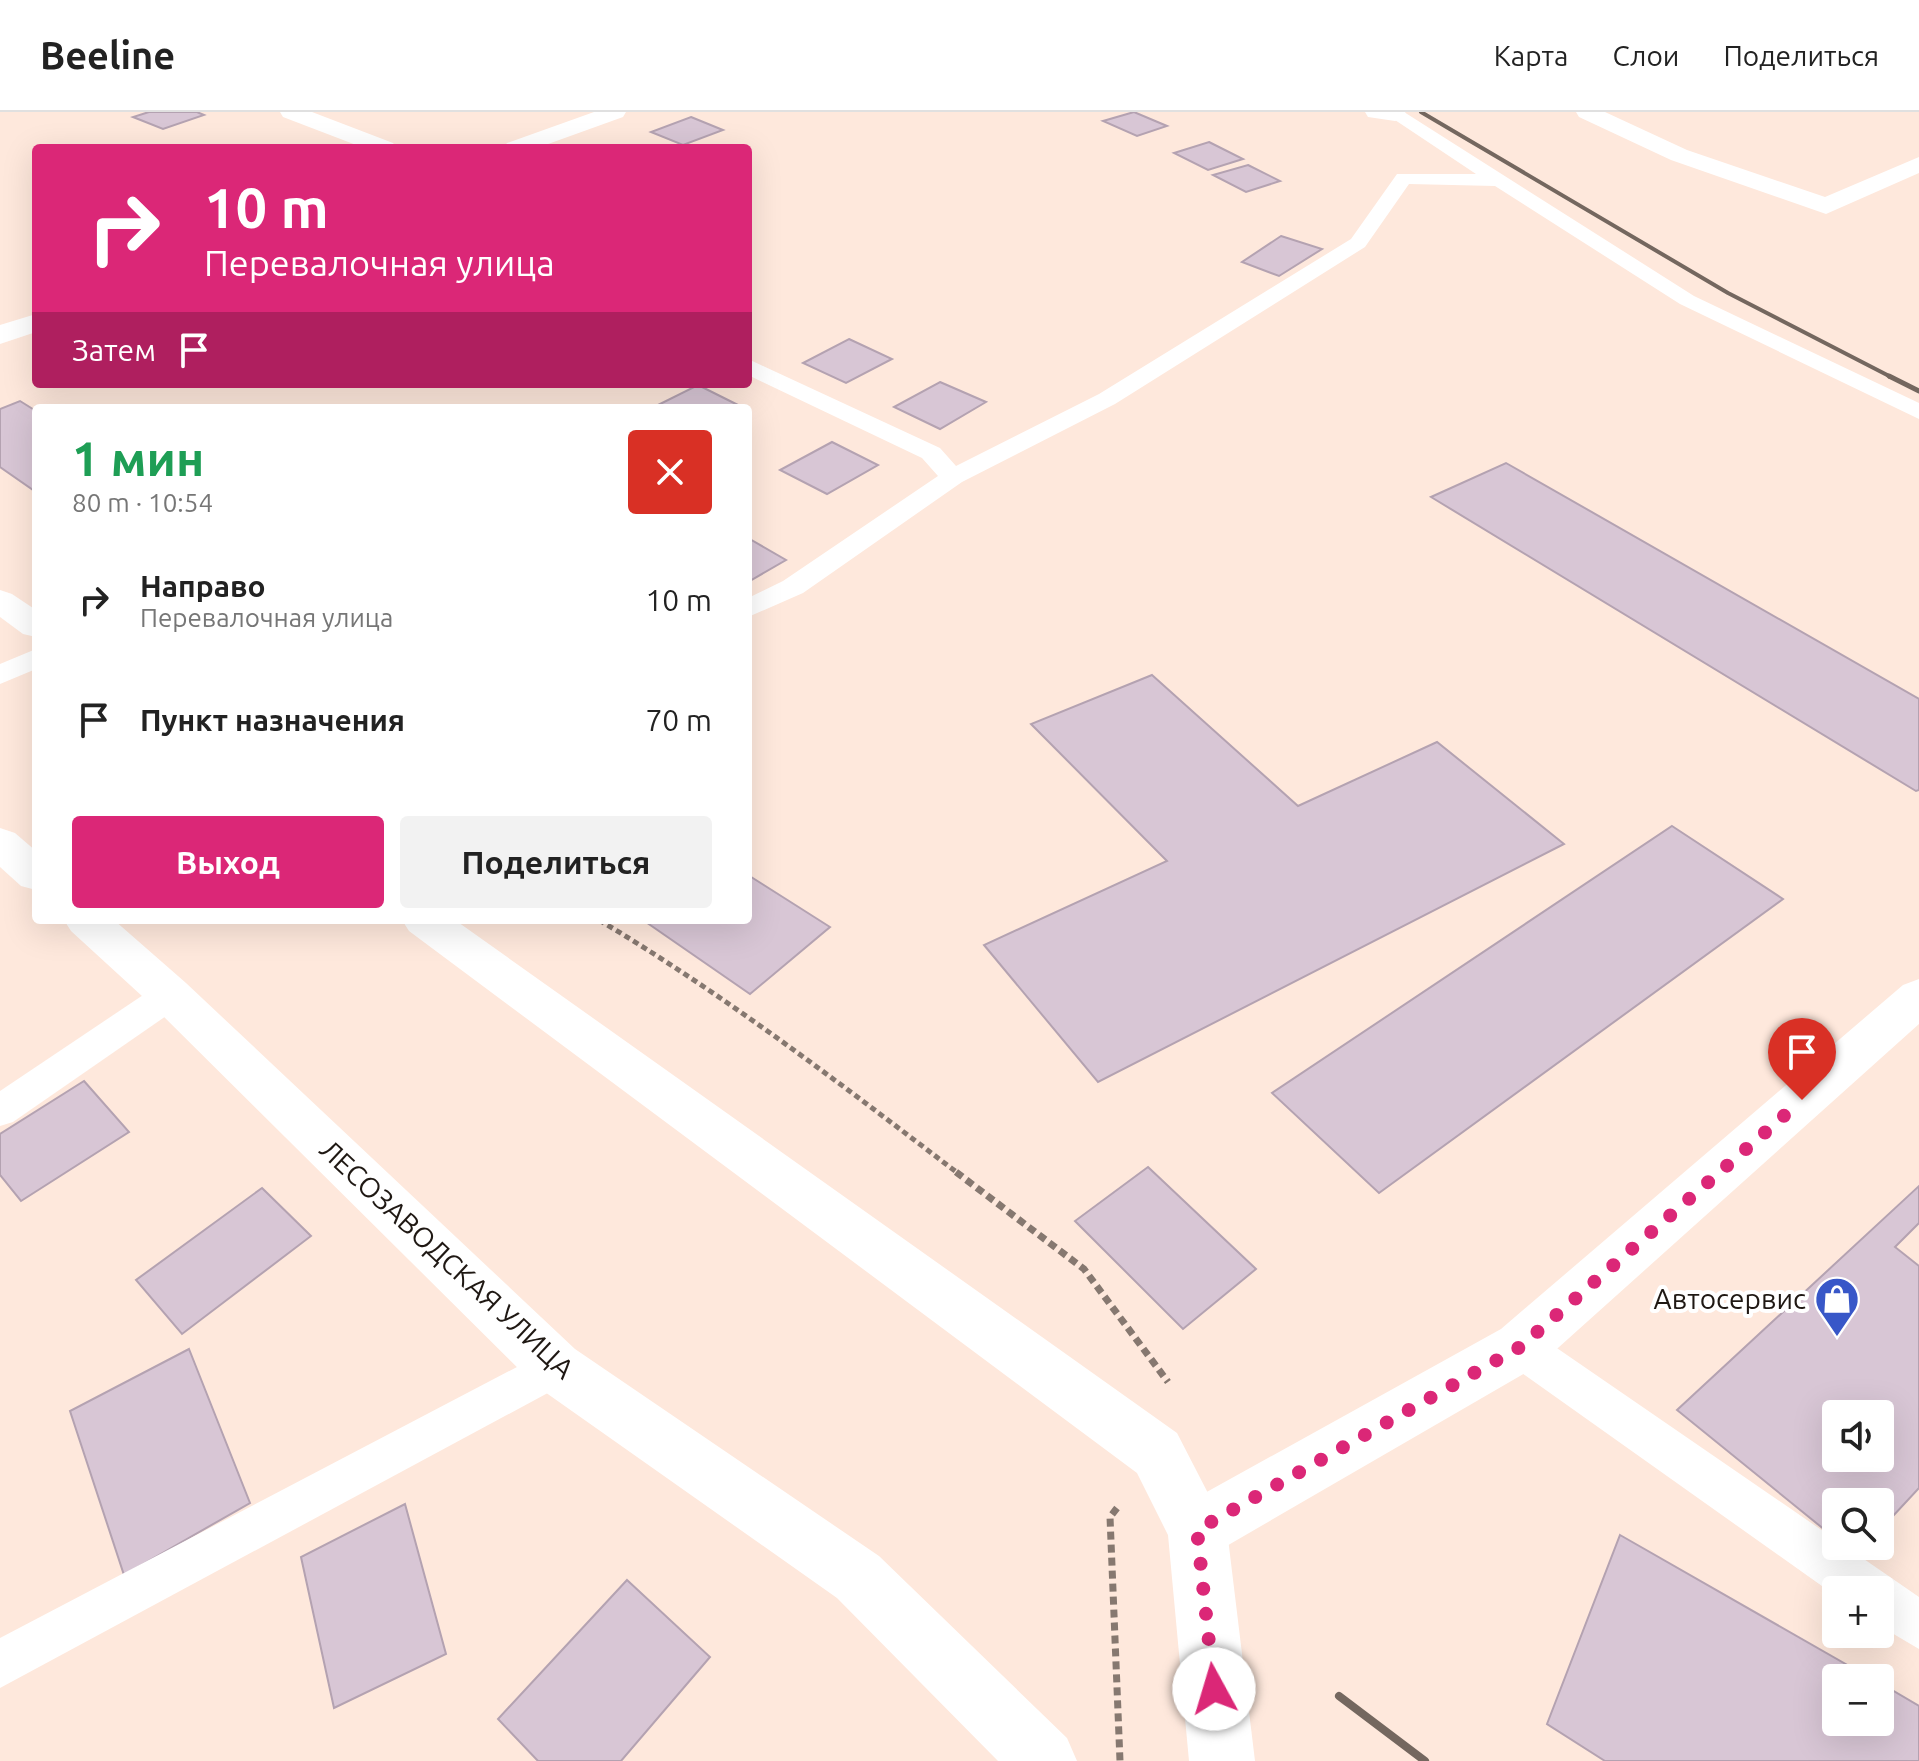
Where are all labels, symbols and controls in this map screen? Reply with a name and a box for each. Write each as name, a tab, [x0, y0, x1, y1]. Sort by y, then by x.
text: Beeline	[40, 34, 175, 76]
text: Карта	[1494, 40, 1568, 71]
text: Слои	[1612, 40, 1679, 71]
text: Поделиться	[1723, 40, 1879, 71]
icon: right	[72, 176, 176, 280]
text: 10 m	[204, 176, 329, 239]
text: Перевалочная улица	[204, 242, 555, 283]
icon: arrive	[172, 328, 216, 372]
text: Затем	[72, 333, 156, 367]
button: close	[628, 430, 712, 514]
text: 1 мин	[72, 431, 204, 485]
text: 80 m · 10:54	[72, 488, 213, 517]
text: Направо	[140, 569, 266, 603]
icon: right	[72, 578, 116, 622]
text: 10 m	[645, 583, 712, 617]
text: Перевалочная улица	[140, 603, 393, 632]
icon: arrive	[72, 698, 116, 742]
text: Пункт назначения	[140, 703, 405, 737]
text: 70 m	[645, 703, 712, 737]
button: Выход	[72, 816, 384, 908]
button: Поделиться	[400, 816, 712, 908]
pin	[1768, 1018, 1836, 1100]
icon: arrive	[1780, 1030, 1824, 1074]
street label: ЛЕСОЗАВОДСКАЯ УЛИЦА	[314, 1133, 580, 1384]
shop icon: Автосервис	[1813, 1275, 1861, 1338]
place label: Автосервис	[1654, 1283, 1806, 1314]
map controls	[1822, 1400, 1894, 1736]
button: sound	[1822, 1400, 1894, 1472]
button: search	[1822, 1488, 1894, 1560]
button: +	[1822, 1576, 1894, 1648]
position arrow	[1172, 1647, 1256, 1731]
button: −	[1822, 1664, 1894, 1736]

